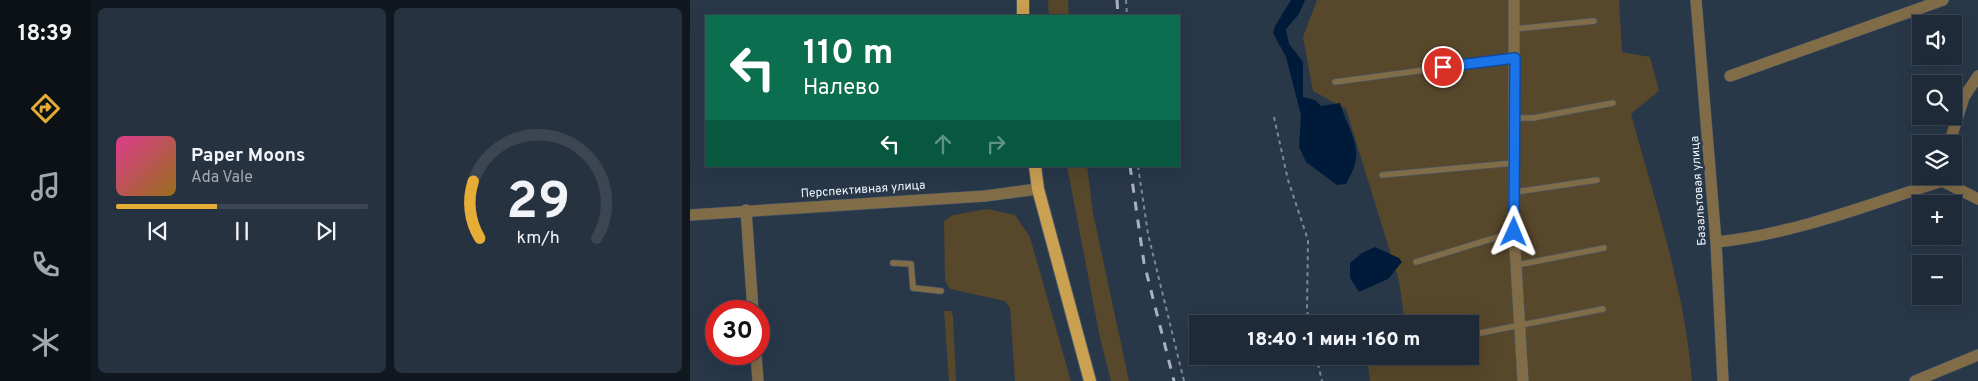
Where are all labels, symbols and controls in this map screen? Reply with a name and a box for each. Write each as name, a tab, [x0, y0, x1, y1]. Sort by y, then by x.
map controls	[1912, 15, 1962, 305]
button: sound	[1912, 15, 1962, 65]
text: 18:39	[18, 21, 72, 48]
text: 110 m	[803, 32, 893, 76]
icon: left	[720, 35, 785, 100]
pin	[1422, 46, 1464, 88]
icon: arrive	[1429, 53, 1457, 81]
text: Налево	[803, 75, 880, 102]
button: search	[1912, 75, 1962, 125]
icon: directions	[28, 91, 63, 126]
icon: left	[876, 130, 904, 158]
icon: ahead	[929, 130, 957, 158]
icon: right	[982, 130, 1010, 158]
street label: Базальтовая улица	[1687, 135, 1711, 246]
button: layers	[1912, 135, 1962, 185]
text: Paper Moons	[191, 144, 305, 168]
text: Ada Vale	[191, 168, 253, 188]
icon: music	[28, 169, 63, 204]
text: 29	[506, 171, 570, 237]
street label: Перспективная улица	[800, 178, 926, 202]
button: +	[1912, 195, 1962, 245]
position arrow	[1487, 205, 1539, 257]
icon: previous	[144, 217, 172, 245]
icon: pause	[228, 217, 256, 245]
icon: next	[312, 217, 340, 245]
text: km/h	[516, 227, 560, 250]
icon: phone	[28, 247, 63, 282]
button: −	[1912, 255, 1962, 305]
speed limit sign: 30	[705, 300, 770, 365]
icon: climate	[28, 325, 63, 360]
text: 18:40 · 1 мин · 160 m	[1248, 328, 1420, 352]

